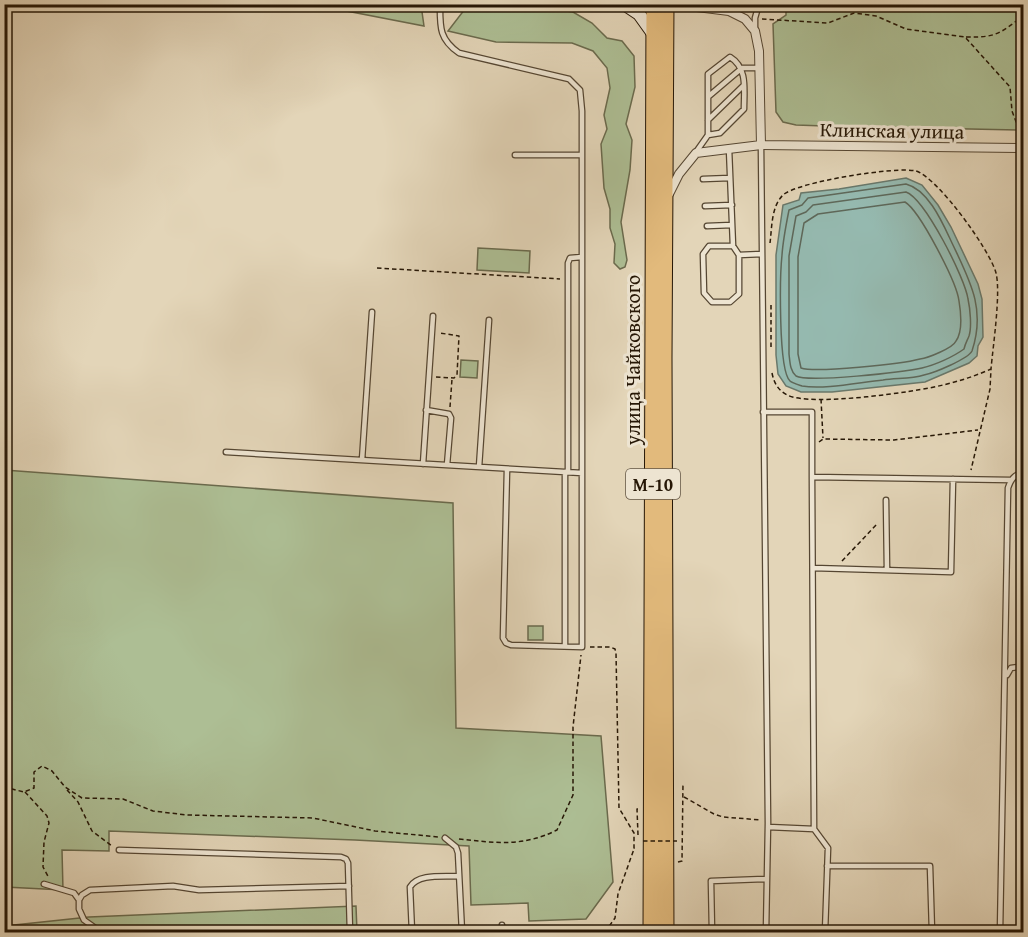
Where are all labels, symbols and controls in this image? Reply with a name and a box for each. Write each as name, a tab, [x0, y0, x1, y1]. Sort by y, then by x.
street label: Клинская улица	[820, 114, 965, 146]
street label: улица Чайковского	[618, 275, 647, 446]
road number: М-10	[626, 469, 680, 499]

